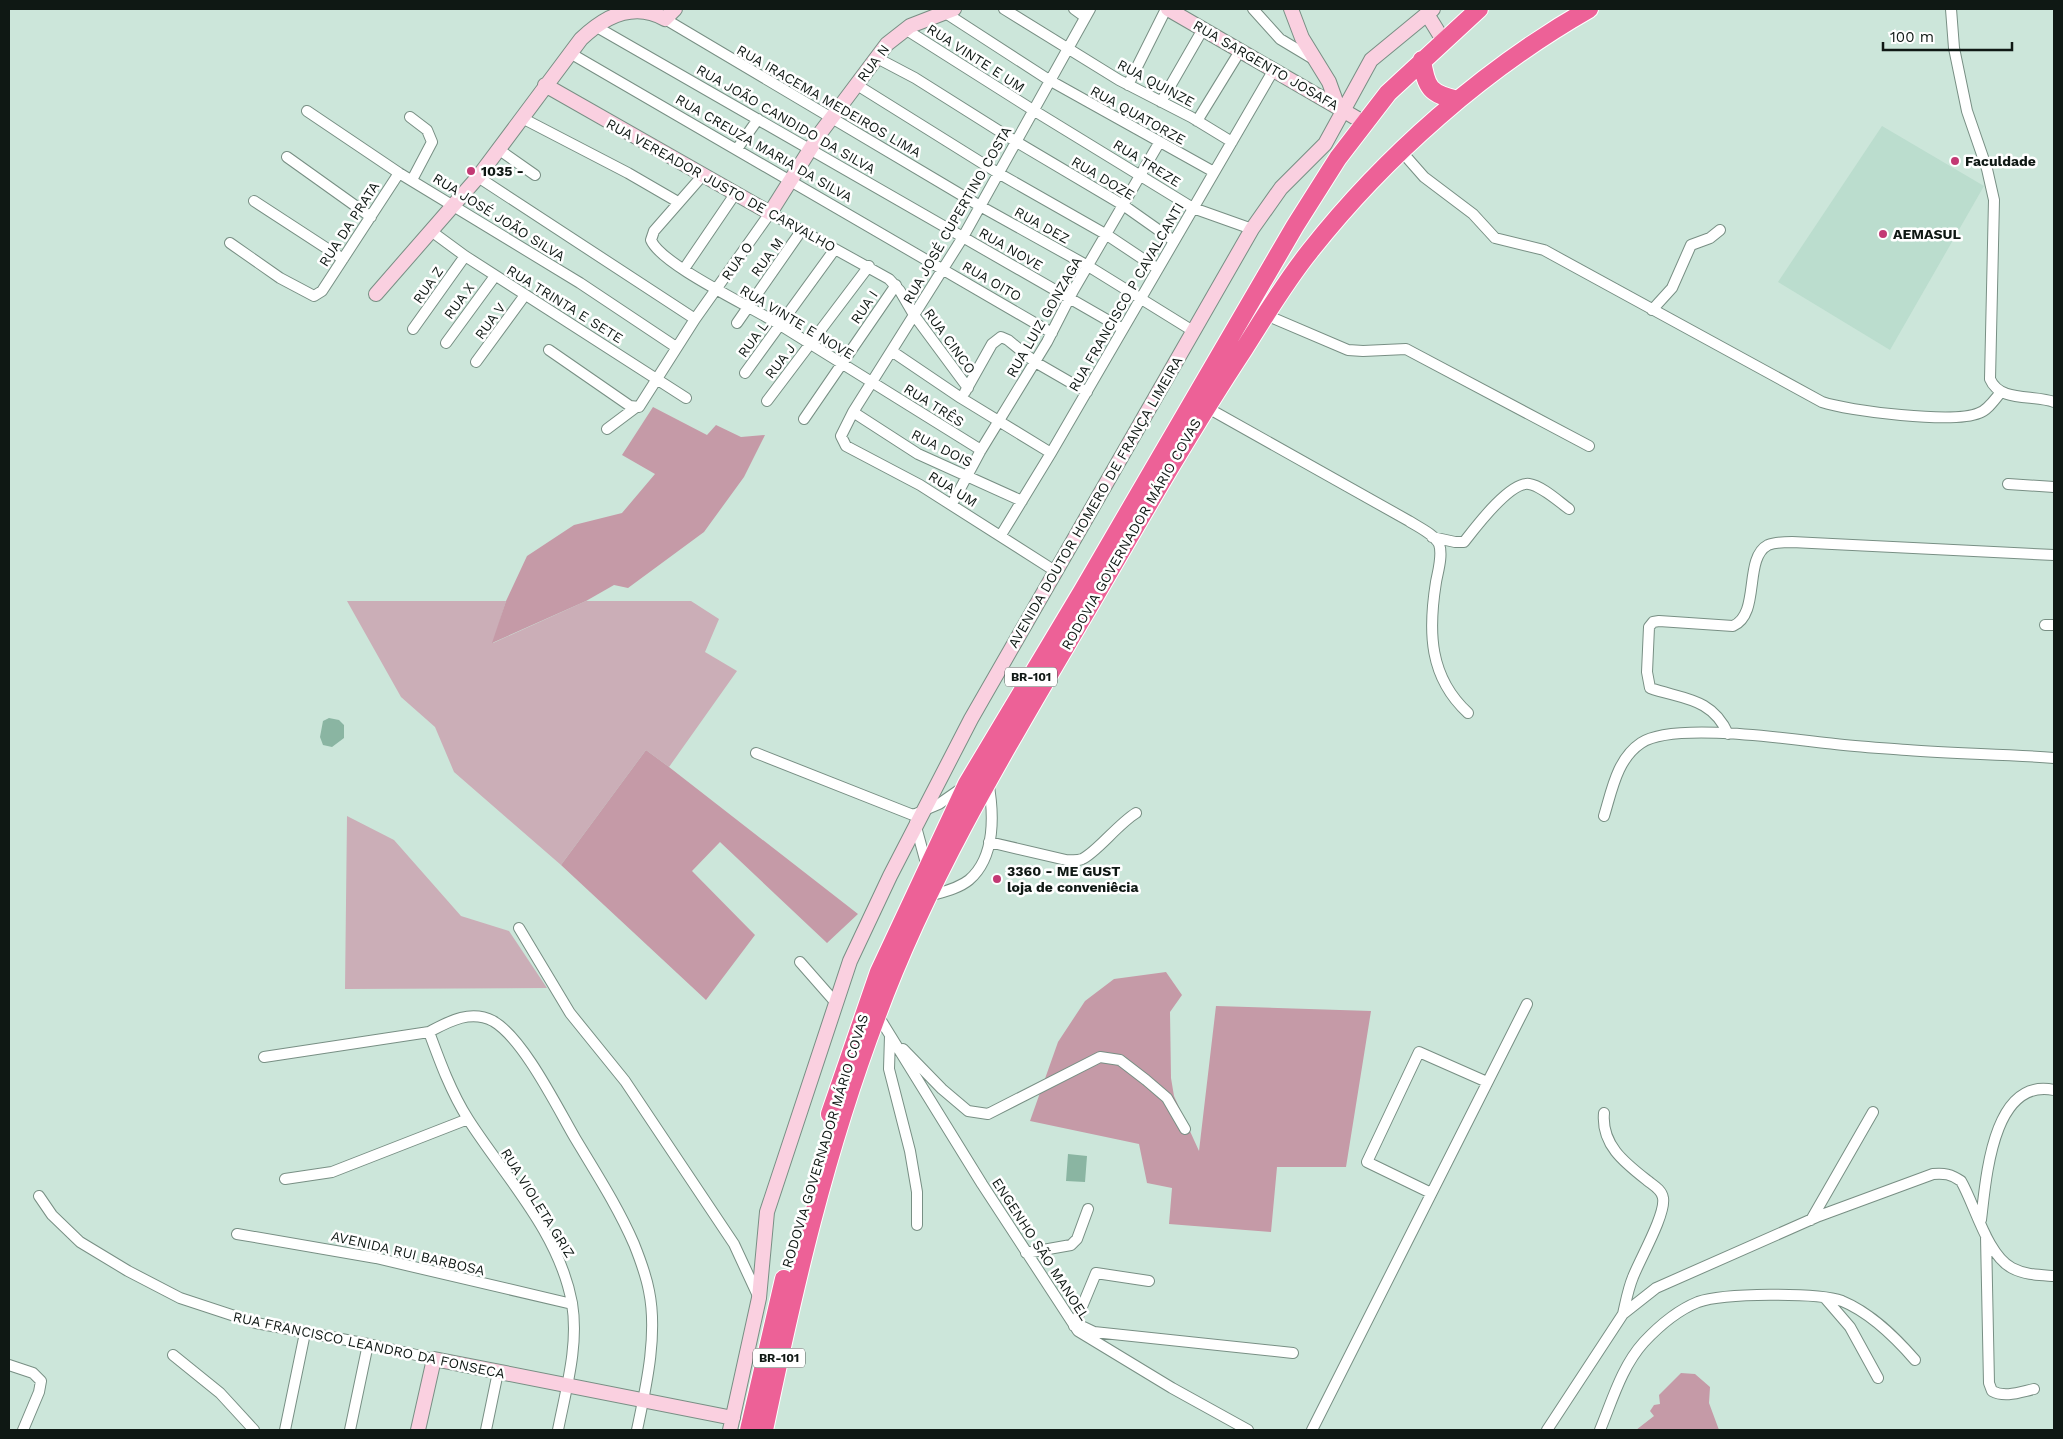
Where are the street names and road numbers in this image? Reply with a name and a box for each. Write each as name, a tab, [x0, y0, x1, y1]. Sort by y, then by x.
street label: RUA SARGENTO JOSAFA	[1190, 17, 1342, 113]
street label: RUA VINTE E UM	[924, 20, 1028, 96]
street label: RUA N	[854, 41, 892, 85]
street label: RUA IRACEMA MEDEIROS LIMA	[734, 42, 924, 160]
street label: RUA QUINZE	[1115, 56, 1197, 110]
street label: RUA JOÃO CANDIDO DA SILVA	[694, 61, 878, 177]
street label: RUA QUATORZE	[1088, 82, 1188, 148]
street label: RUA CREUZA MARIA DA SILVA	[673, 91, 855, 205]
street label: RUA VEREADOR JUSTO DE CARVALHO	[604, 115, 838, 255]
street label: RUA JOSÉ CUPERTINO COSTA	[899, 123, 1015, 307]
street label: RUA TREZE	[1110, 136, 1184, 190]
street label: RUA DOZE	[1069, 153, 1137, 203]
street label: RUA JOSÉ JOÃO SILVA	[430, 170, 568, 264]
street label: RUA DA PRATA	[316, 179, 382, 269]
street label: RUA FRANCISCO P CAVALCANTI	[1065, 200, 1187, 394]
street label: RUA DEZ	[1012, 203, 1072, 247]
street label: RUA NOVE	[976, 224, 1046, 274]
street label: RUA M	[748, 234, 786, 280]
street label: RUA O	[718, 239, 756, 283]
street label: RUA LUIZ GONZAGA	[1003, 254, 1085, 380]
street label: RUA OITO	[960, 258, 1024, 304]
street label: RUA TRINTA E SETE	[504, 262, 626, 346]
street label: RUA Z	[410, 263, 446, 306]
street label: RUA X	[441, 280, 477, 322]
street label: RUA VINTE E NOVE	[737, 282, 857, 362]
street label: RUA I	[847, 287, 881, 327]
street label: RUA V	[471, 300, 509, 342]
street label: RUA CINCO	[921, 305, 979, 377]
street label: RUA L	[735, 318, 771, 360]
street label: RUA J	[761, 340, 799, 382]
street label: AVENIDA DOUTOR HOMERO DE FRANÇA LIMEIRA	[1005, 354, 1185, 650]
street label: RUA TRÊS	[901, 380, 967, 430]
street label: RODOVIA GOVERNADOR MÁRIO COVAS	[1058, 415, 1204, 653]
street label: RUA DOIS	[909, 426, 975, 470]
street label: RUA UM	[926, 468, 980, 510]
road number: BR-101	[1005, 668, 1057, 686]
street label: RODOVIA GOVERNADOR MÁRIO COVAS	[779, 1012, 871, 1270]
street label: RUA VIOLETA GRIZ	[498, 1145, 578, 1261]
street label: ENGENHO SÃO MANOEL	[989, 1175, 1093, 1323]
street label: AVENIDA RUI BARBOSA	[329, 1227, 487, 1279]
street label: RUA FRANCISCO LEANDRO DA FONSECA	[232, 1308, 506, 1382]
road number: BR-101	[753, 1349, 805, 1368]

